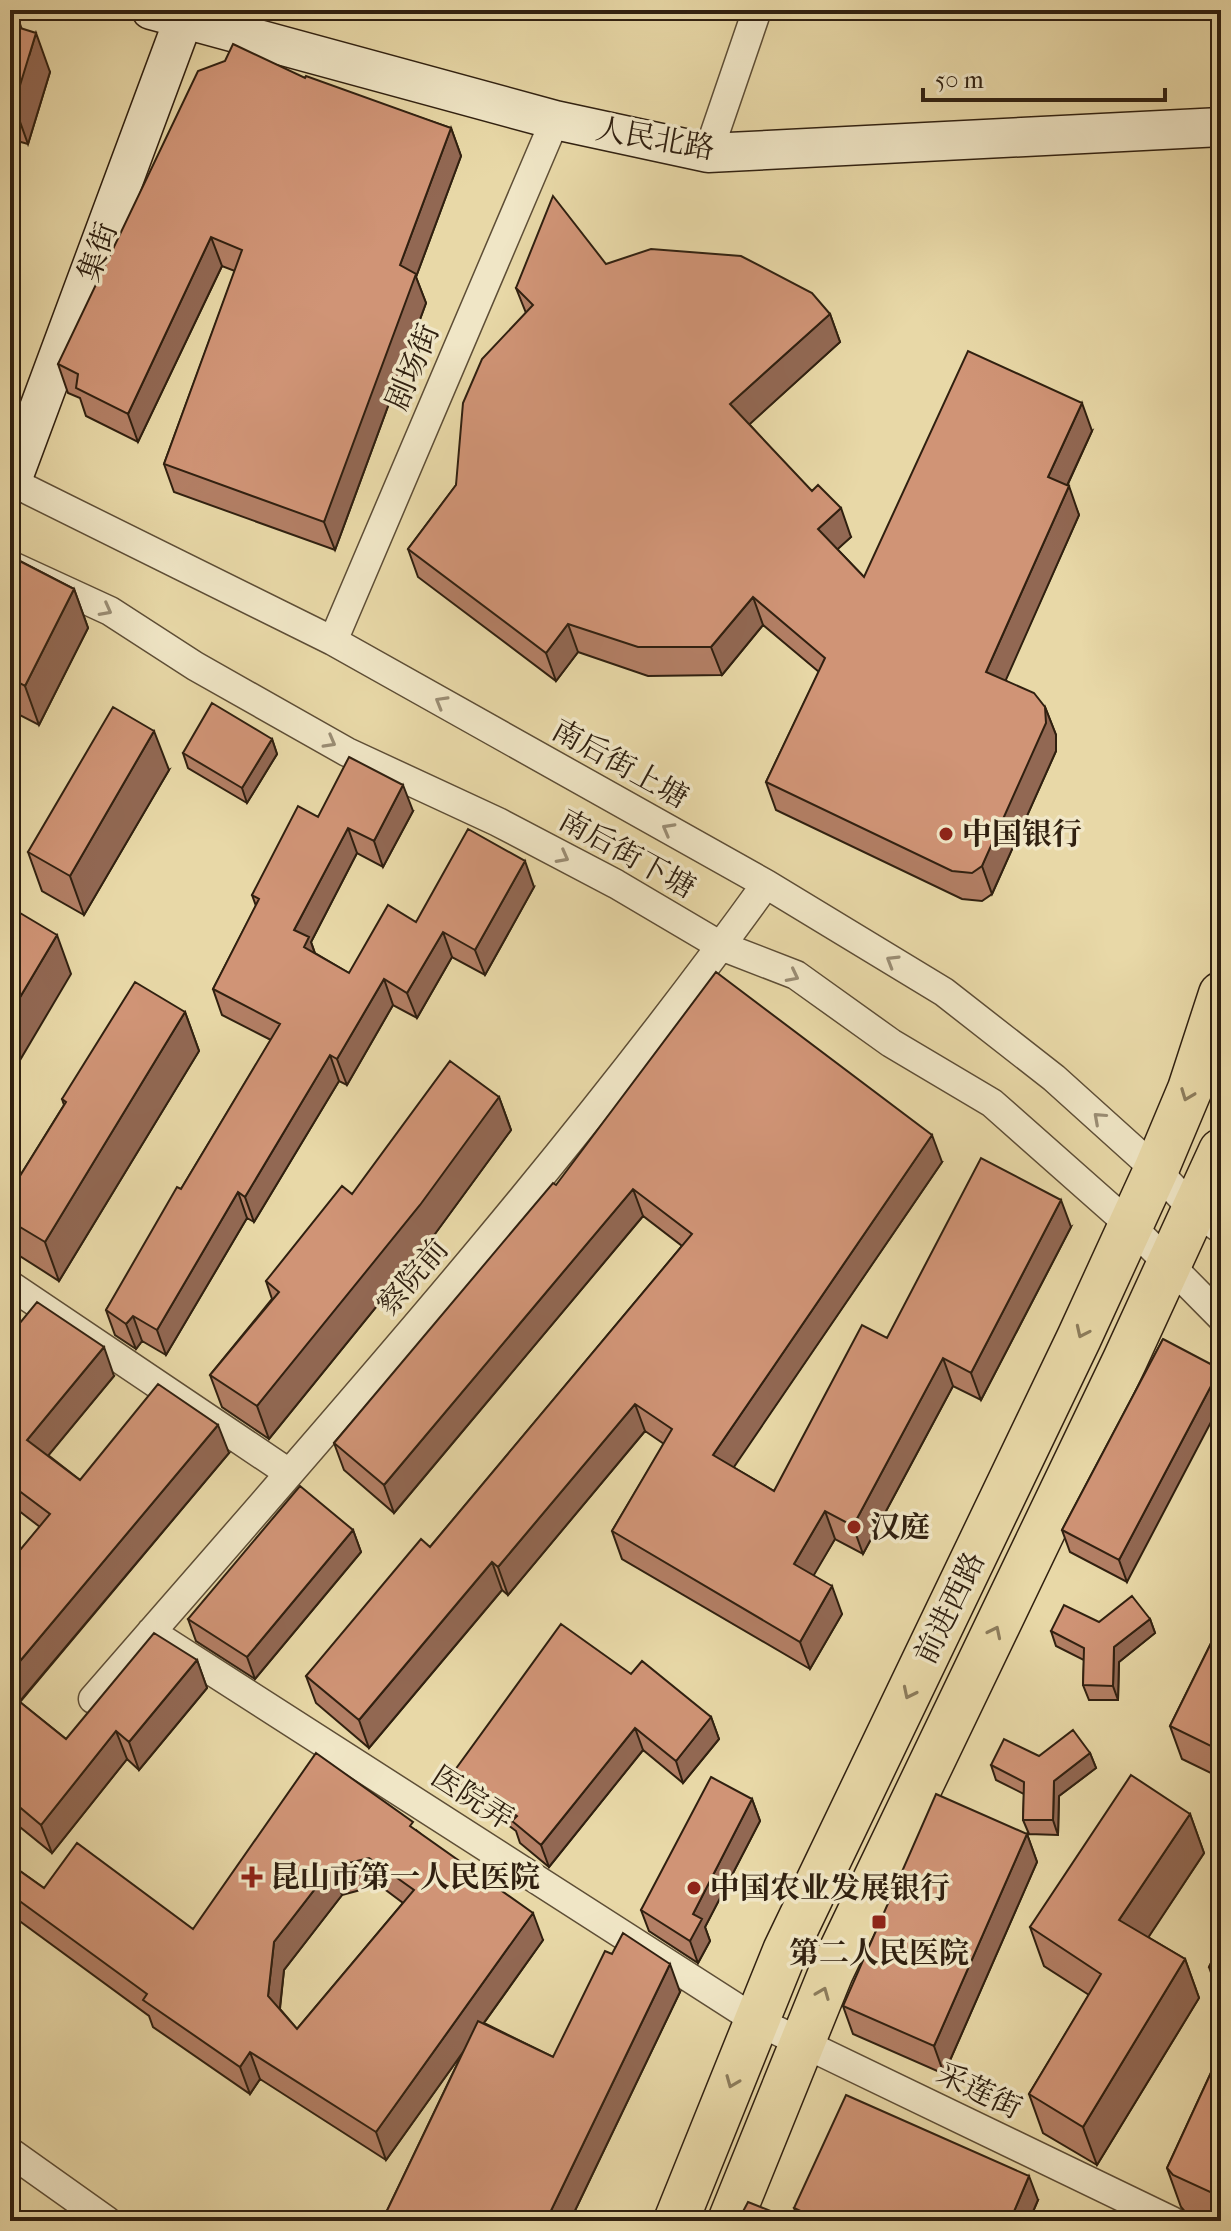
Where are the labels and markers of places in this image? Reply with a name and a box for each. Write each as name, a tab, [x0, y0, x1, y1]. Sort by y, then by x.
place label: 中国银行	[962, 817, 1082, 852]
marker: 中国银行	[937, 825, 955, 843]
place label: 汉庭	[870, 1510, 930, 1545]
marker: 汉庭	[845, 1518, 863, 1536]
place label: 昆山市第一人民医院	[270, 1860, 540, 1895]
marker: 昆山市第一人民医院	[241, 1866, 263, 1888]
place label: 中国农业发展银行	[710, 1871, 950, 1906]
marker: 中国农业发展银行	[685, 1879, 703, 1897]
marker: 第二人民医院	[870, 1913, 888, 1931]
place label: 第二人民医院	[789, 1936, 969, 1971]

